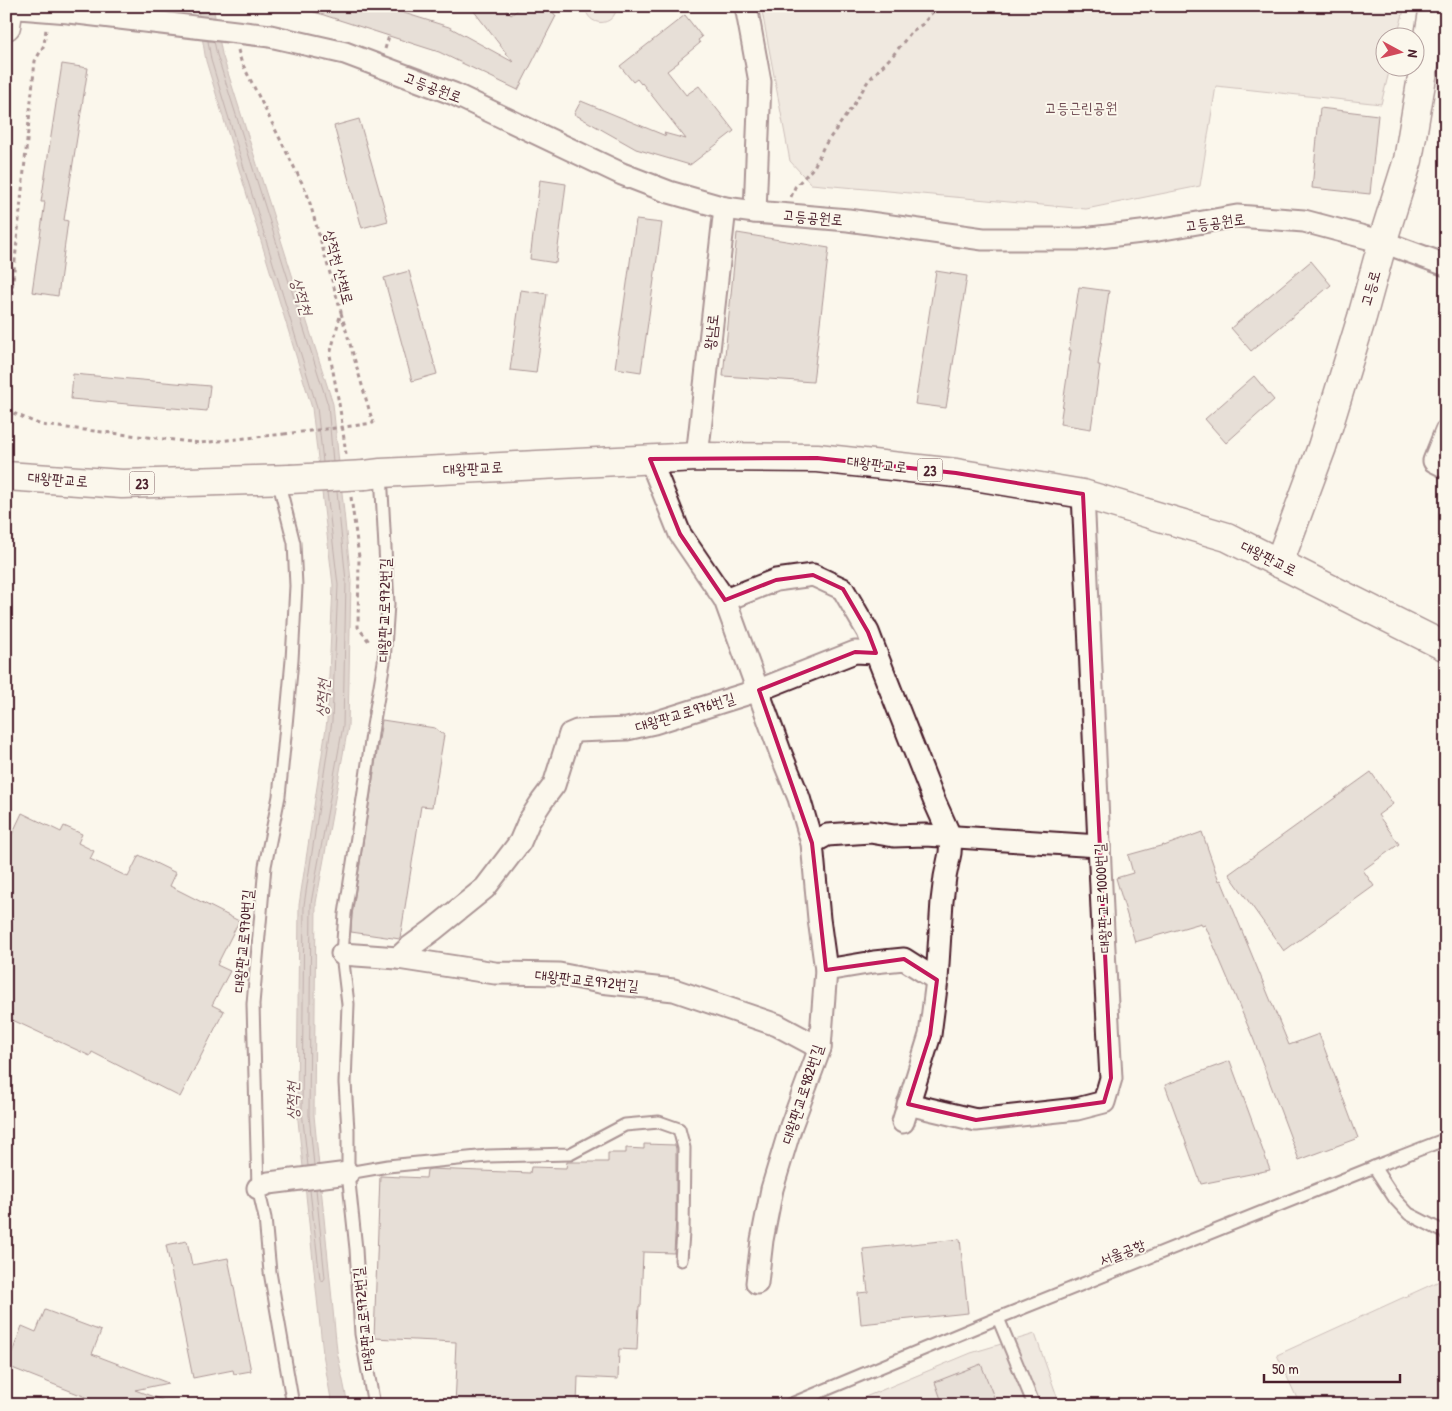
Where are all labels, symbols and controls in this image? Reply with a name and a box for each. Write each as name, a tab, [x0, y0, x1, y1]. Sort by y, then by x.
north arrow	[1374, 28, 1424, 78]
text: N	[1403, 49, 1423, 59]
street label: 고등공원로	[401, 66, 465, 108]
park label: 고등근린공원	[1045, 97, 1117, 118]
street label: 고등공원로	[782, 204, 844, 230]
street label: 고등공원로	[1184, 208, 1246, 236]
street label: 상적천 산책로	[319, 228, 359, 306]
street label: 고등로	[1355, 268, 1385, 308]
water label: 상적천	[286, 274, 319, 320]
street label: 왕남로	[699, 313, 723, 351]
street label: 대왕판교로	[846, 450, 908, 478]
street label: 대왕판교로	[442, 456, 504, 480]
road number: 23	[918, 458, 942, 482]
street label: 대왕판교로	[27, 466, 89, 492]
road number: 23	[130, 472, 154, 494]
street label: 대왕판교로	[1237, 535, 1301, 581]
street label: 대왕판교로972번길	[373, 558, 395, 662]
water label: 상적천	[310, 676, 334, 718]
street label: 대왕판교로976번길	[632, 687, 738, 737]
street label: 대왕판교로1000번길	[1089, 842, 1115, 954]
street label: 대왕판교로970번길	[228, 888, 258, 994]
street label: 대왕판교로972번길	[534, 964, 640, 996]
street label: 대왕판교로982번길	[776, 1042, 828, 1146]
water label: 상적천	[281, 1080, 303, 1120]
street label: 서울공항	[1096, 1233, 1148, 1271]
street label: 대왕판교로972번길	[347, 1266, 379, 1372]
scale bar	[1264, 1351, 1401, 1383]
text: 50 m	[1272, 1358, 1299, 1379]

